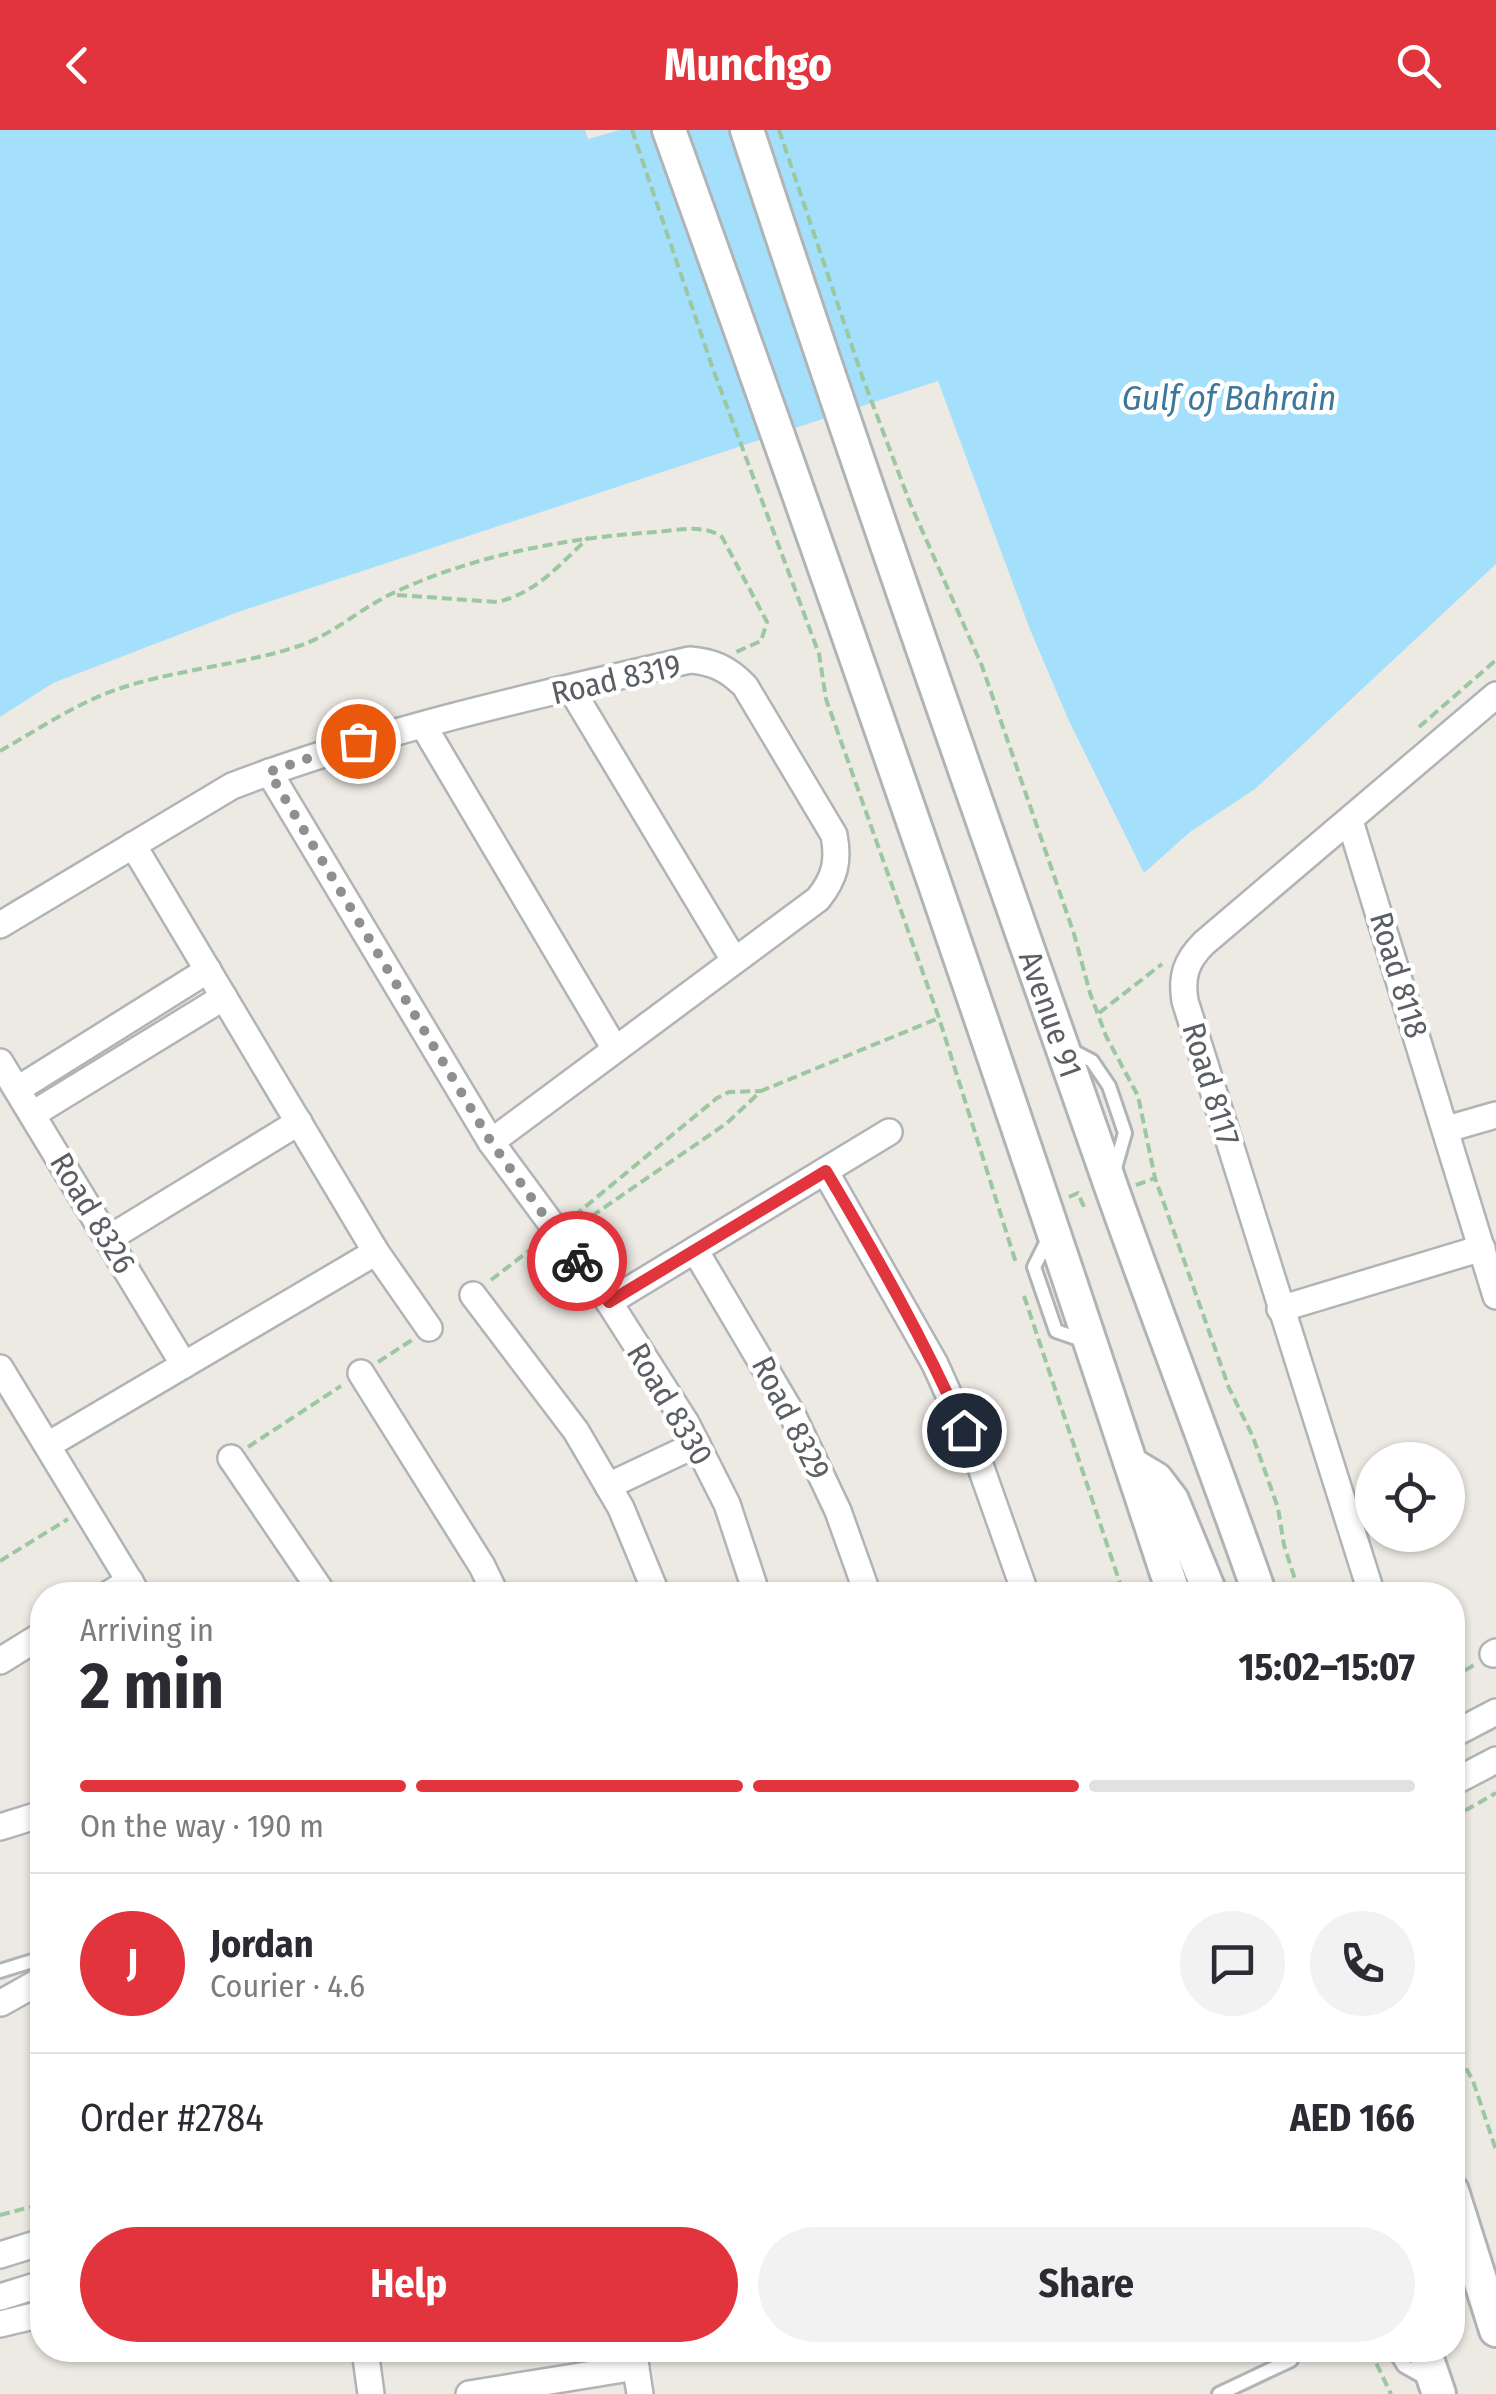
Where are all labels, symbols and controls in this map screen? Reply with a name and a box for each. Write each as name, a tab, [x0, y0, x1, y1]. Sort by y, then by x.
icon: back	[50, 38, 105, 93]
text: Munchgo	[664, 38, 832, 92]
icon: search	[1391, 38, 1446, 93]
water label: Gulf of Bahrain	[1122, 377, 1336, 419]
street label: Road 8319	[548, 646, 684, 712]
pin	[316, 699, 401, 784]
icon: bag	[331, 714, 386, 769]
street label: Road 8118	[1362, 907, 1436, 1043]
street label: Avenue 91	[1011, 946, 1090, 1082]
street label: Road 8117	[1174, 1018, 1248, 1150]
street label: Road 8326	[42, 1146, 144, 1280]
courier	[527, 1211, 627, 1311]
icon: bike	[550, 1234, 605, 1289]
street label: Road 8330	[619, 1336, 721, 1472]
street label: Road 8329	[744, 1350, 838, 1486]
pin	[922, 1388, 1007, 1473]
icon: home	[937, 1403, 992, 1458]
map controls	[1355, 1442, 1465, 1552]
button: locate	[1355, 1442, 1465, 1552]
text: Arriving in	[80, 1611, 214, 1649]
text: 15:02–15:07	[1238, 1644, 1415, 1690]
text: 2 min	[80, 1647, 224, 1725]
text: On the way · 190 m	[80, 1807, 324, 1845]
button: chat	[1180, 1911, 1285, 2016]
button: phone	[1310, 1911, 1415, 2016]
text: Jordan	[210, 1921, 314, 1967]
text: J	[127, 1940, 138, 1986]
text: Courier · 4.6	[210, 1967, 365, 2005]
text: Order #2784	[80, 2095, 264, 2141]
text: AED 166	[1290, 2095, 1415, 2141]
button: Help	[80, 2227, 738, 2342]
button: Share	[758, 2227, 1415, 2342]

